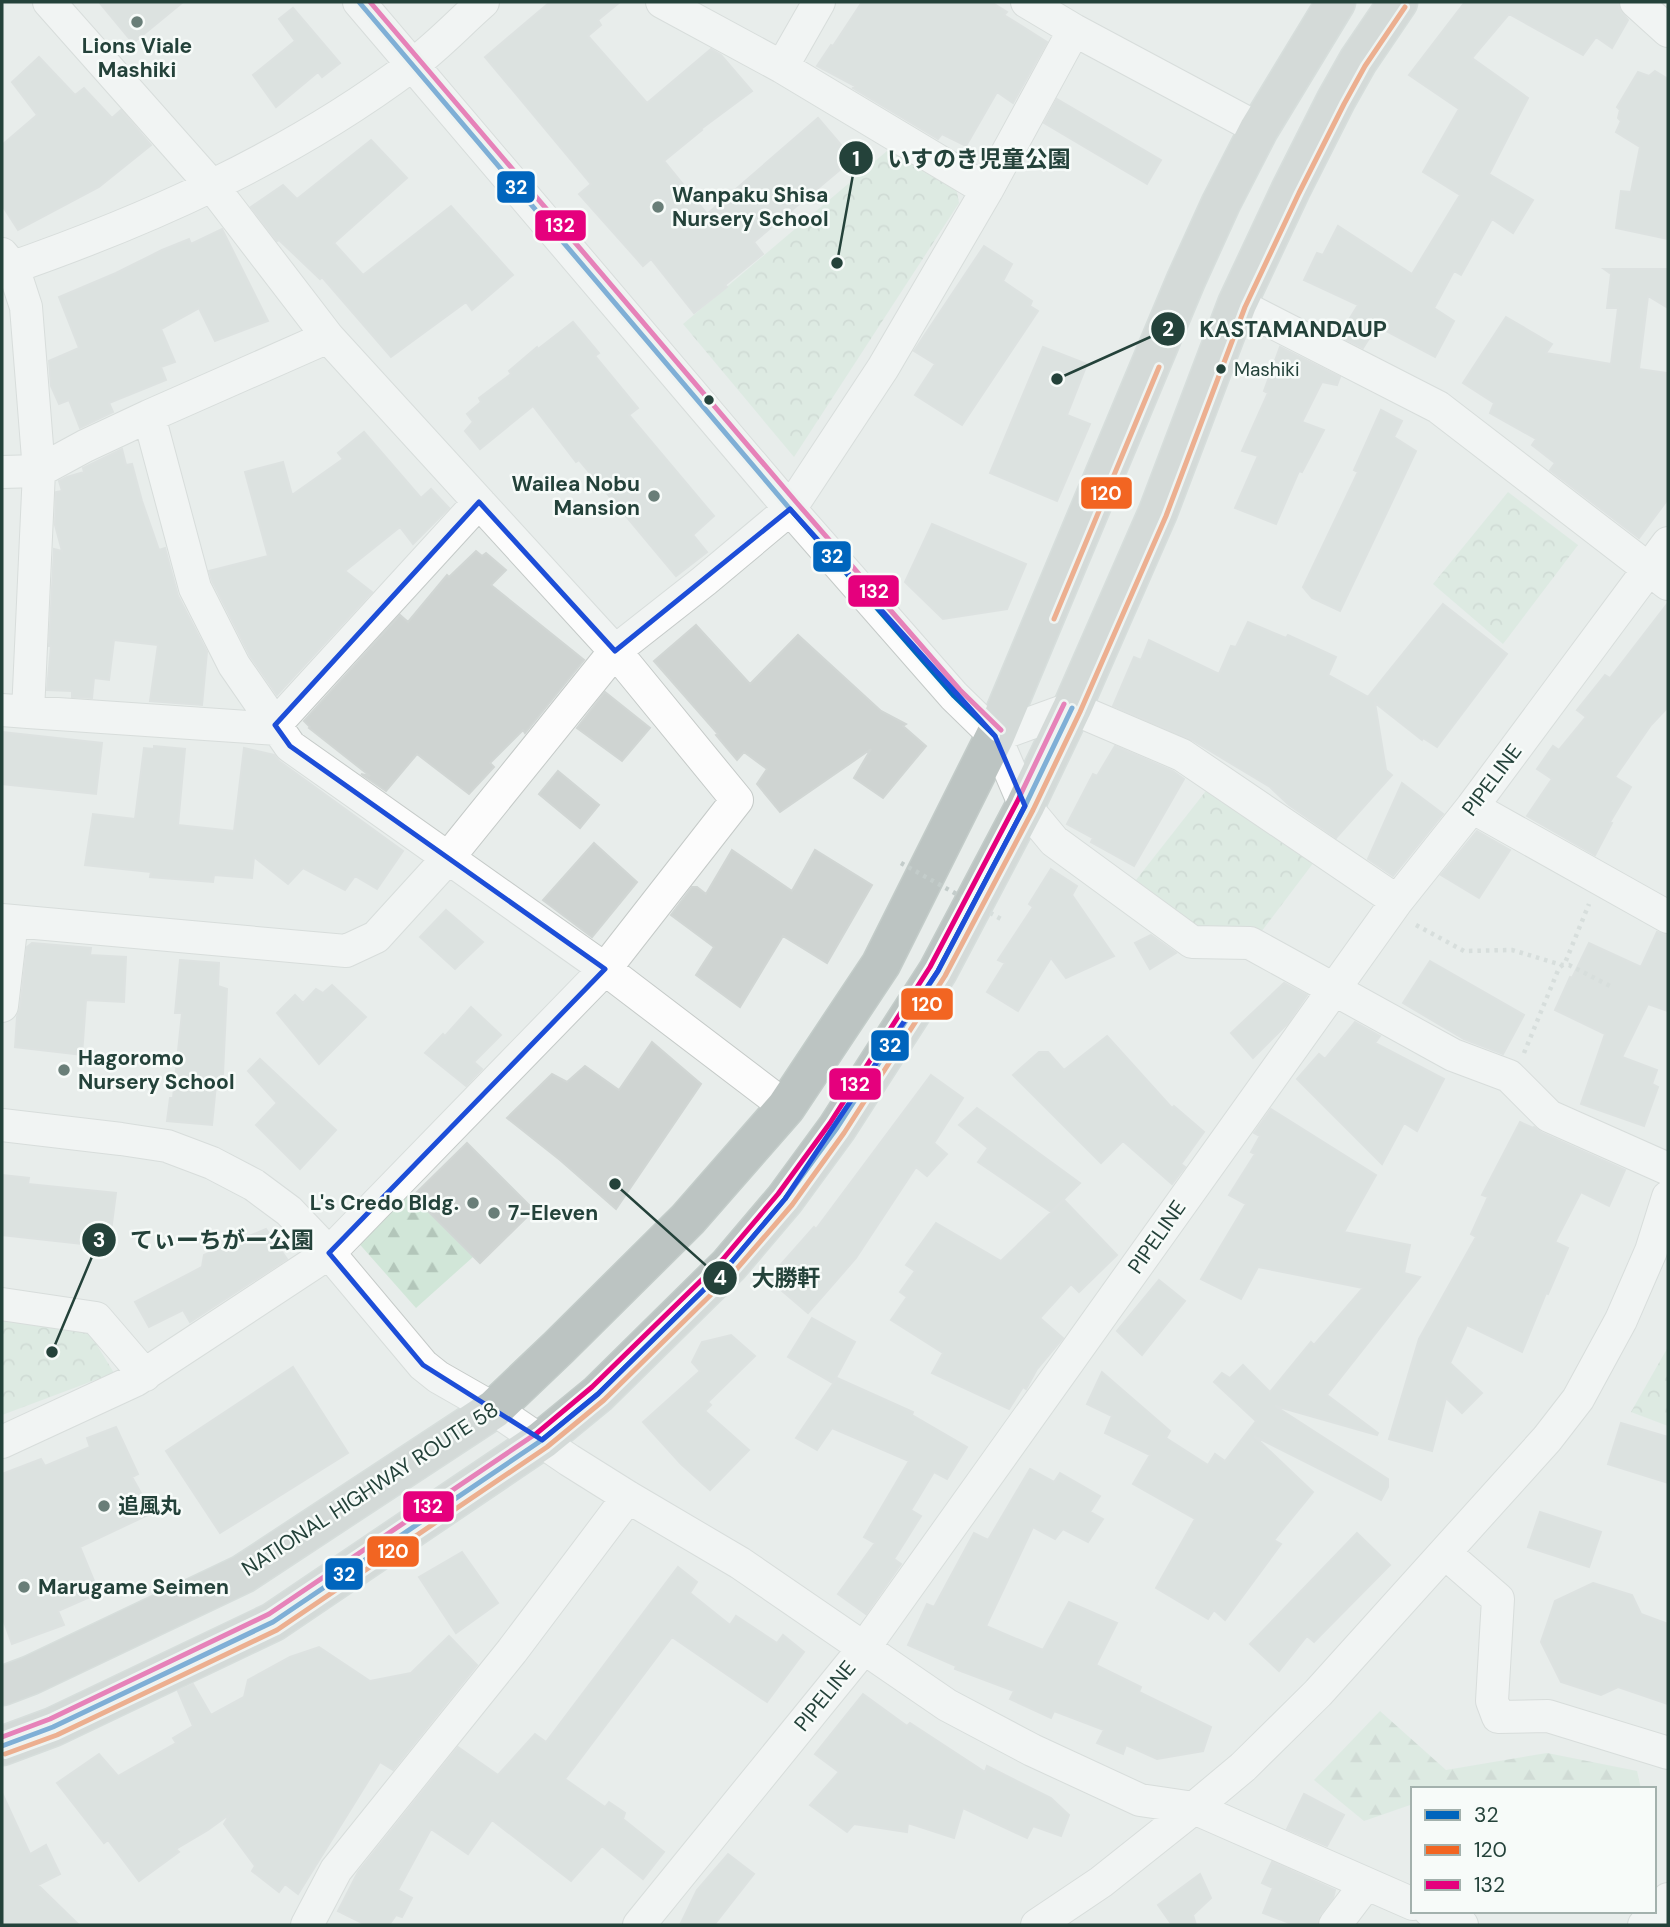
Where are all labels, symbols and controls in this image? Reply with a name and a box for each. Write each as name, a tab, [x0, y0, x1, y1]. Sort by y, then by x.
marker: Lions Viale Mashiki	[129, 14, 145, 30]
place label: Lions Viale Mashiki	[82, 32, 192, 84]
callout: いすのき児童公園	[838, 136, 1085, 180]
text: いすのき児童公園	[887, 144, 1071, 174]
text: 1	[852, 145, 860, 173]
line badge: 32	[496, 170, 536, 204]
text: 32	[505, 175, 527, 200]
place label: Wanpaku Shisa Nursery School	[672, 181, 829, 233]
marker: Wanpaku Shisa Nursery School	[650, 199, 666, 215]
line badge: 132	[534, 209, 587, 242]
text: 132	[545, 213, 575, 238]
callout: KASTAMANDAUP	[1151, 307, 1401, 351]
text: KASTAMANDAUP	[1199, 314, 1387, 344]
text: 2	[1162, 315, 1174, 343]
place label: Mashiki	[1234, 357, 1299, 382]
marker: Mashiki	[1214, 362, 1228, 376]
unlabelled marker	[702, 393, 716, 407]
place label: Wailea Nobu Mansion	[512, 470, 640, 522]
line badge: 120	[1080, 476, 1133, 510]
text: 120	[1090, 481, 1122, 506]
marker: Wailea Nobu Mansion	[646, 488, 662, 504]
line badge: 32	[812, 540, 852, 573]
text: 32	[821, 544, 843, 569]
line badge: 132	[847, 574, 900, 608]
text: 132	[859, 579, 889, 604]
street label: PIPELINE	[1456, 738, 1528, 822]
line badge: 120	[900, 987, 954, 1021]
text: 120	[911, 992, 943, 1017]
line badge: 32	[870, 1029, 910, 1062]
text: 32	[879, 1033, 901, 1058]
place label: Hagoromo Nursery School	[78, 1044, 235, 1096]
marker: Hagoromo Nursery School	[56, 1062, 72, 1078]
line badge: 132	[828, 1067, 882, 1101]
text: 132	[840, 1072, 870, 1097]
place label: L's Credo Bldg.	[310, 1189, 459, 1217]
marker: L's Credo Bldg.	[465, 1195, 481, 1211]
street label: PIPELINE	[1122, 1195, 1192, 1279]
place label: 7-Eleven	[508, 1199, 598, 1227]
marker: 7-Eleven	[486, 1205, 502, 1221]
callout: てぃーちがー公園	[81, 1218, 328, 1262]
text: てぃーちがー公園	[130, 1225, 314, 1255]
text: 3	[93, 1226, 105, 1254]
callout: 大勝軒	[702, 1256, 834, 1300]
text: 大勝軒	[752, 1263, 821, 1293]
text: 4	[713, 1264, 727, 1292]
street label: NATIONAL HIGHWAY ROUTE 58	[236, 1395, 504, 1583]
line badge: 132	[402, 1490, 455, 1523]
place label: 追風丸	[118, 1492, 181, 1520]
text: 132	[413, 1494, 443, 1519]
marker: 追風丸	[96, 1498, 112, 1514]
line badge: 120	[366, 1535, 420, 1568]
text: 120	[377, 1539, 409, 1564]
line badge: 32	[324, 1557, 364, 1591]
text: 32	[333, 1562, 355, 1587]
place label: Marugame Seimen	[38, 1573, 229, 1601]
marker: Marugame Seimen	[16, 1579, 32, 1595]
street label: PIPELINE	[788, 1655, 862, 1737]
legend	[1411, 1787, 1656, 1913]
text: 32	[1474, 1801, 1499, 1829]
text: 120	[1474, 1836, 1507, 1864]
text: 132	[1474, 1871, 1505, 1899]

